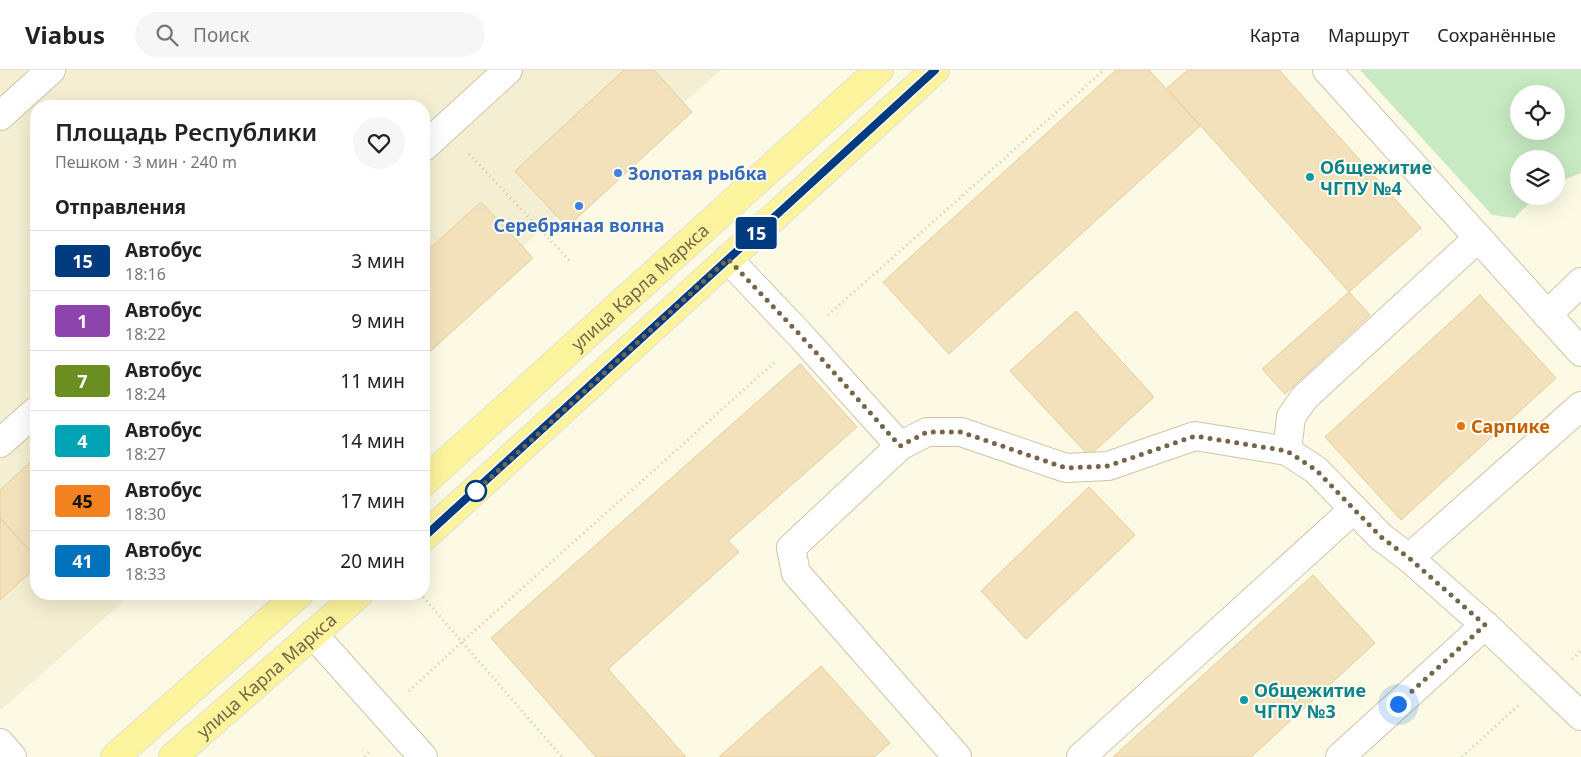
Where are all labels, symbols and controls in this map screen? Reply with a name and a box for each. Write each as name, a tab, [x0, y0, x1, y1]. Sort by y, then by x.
search box	[135, 12, 485, 57]
text: Viabus	[25, 18, 105, 51]
icon: search	[153, 21, 181, 49]
text: Поиск	[193, 22, 249, 48]
text: Карта	[1250, 23, 1300, 47]
text: Маршрут	[1328, 23, 1409, 47]
text: Сохранённые	[1437, 23, 1556, 47]
map controls	[1510, 85, 1565, 205]
button: locate	[1510, 85, 1565, 140]
text: Площадь Республики	[55, 115, 317, 148]
button: heart	[353, 117, 405, 169]
button: layers	[1510, 150, 1565, 205]
text: Пешком · 3 мин · 240 m	[55, 151, 237, 173]
place label: Общежитие ЧГПУ №4	[1320, 155, 1432, 200]
place label: Золотая рыбка	[628, 161, 767, 185]
marker: Золотая рыбка	[612, 167, 624, 179]
marker: Общежитие ЧГПУ №4	[1304, 171, 1316, 183]
text: Отправления	[55, 194, 186, 220]
marker: Серебряная волна	[573, 200, 585, 212]
place label: Серебряная волна	[493, 213, 665, 237]
line badge: 15	[734, 217, 778, 249]
street label: улица Карла Маркса	[566, 218, 714, 355]
text: 15	[746, 221, 766, 245]
text: Автобус	[125, 237, 202, 263]
text: 3 мин	[351, 248, 405, 274]
text: 15	[72, 249, 93, 273]
text: 18:16	[125, 263, 166, 285]
text: Автобус	[125, 297, 202, 323]
text: 9 мин	[351, 308, 405, 334]
text: 1	[77, 309, 88, 333]
text: 18:22	[125, 323, 166, 345]
text: Автобус	[125, 357, 202, 383]
text: 11 мин	[340, 368, 405, 394]
text: 7	[77, 369, 88, 393]
text: 18:24	[125, 383, 166, 405]
place label: Сарпике	[1471, 414, 1550, 438]
text: Автобус	[125, 417, 202, 443]
marker: Сарпике	[1455, 420, 1467, 432]
text: 14 мин	[340, 428, 405, 454]
text: 4	[77, 429, 88, 453]
text: 18:27	[125, 443, 166, 465]
text: Автобус	[125, 477, 202, 503]
unlabelled marker	[465, 480, 487, 502]
text: 17 мин	[340, 488, 405, 514]
text: 45	[72, 489, 93, 513]
text: 18:30	[125, 503, 166, 525]
text: Автобус	[125, 537, 202, 563]
text: 20 мин	[340, 548, 405, 574]
text: 41	[72, 549, 93, 573]
text: 18:33	[125, 563, 166, 585]
street label: улица Карла Маркса	[191, 607, 341, 743]
place label: Общежитие ЧГПУ №3	[1254, 678, 1366, 723]
your location	[1386, 692, 1411, 717]
marker: Общежитие ЧГПУ №3	[1238, 694, 1250, 706]

